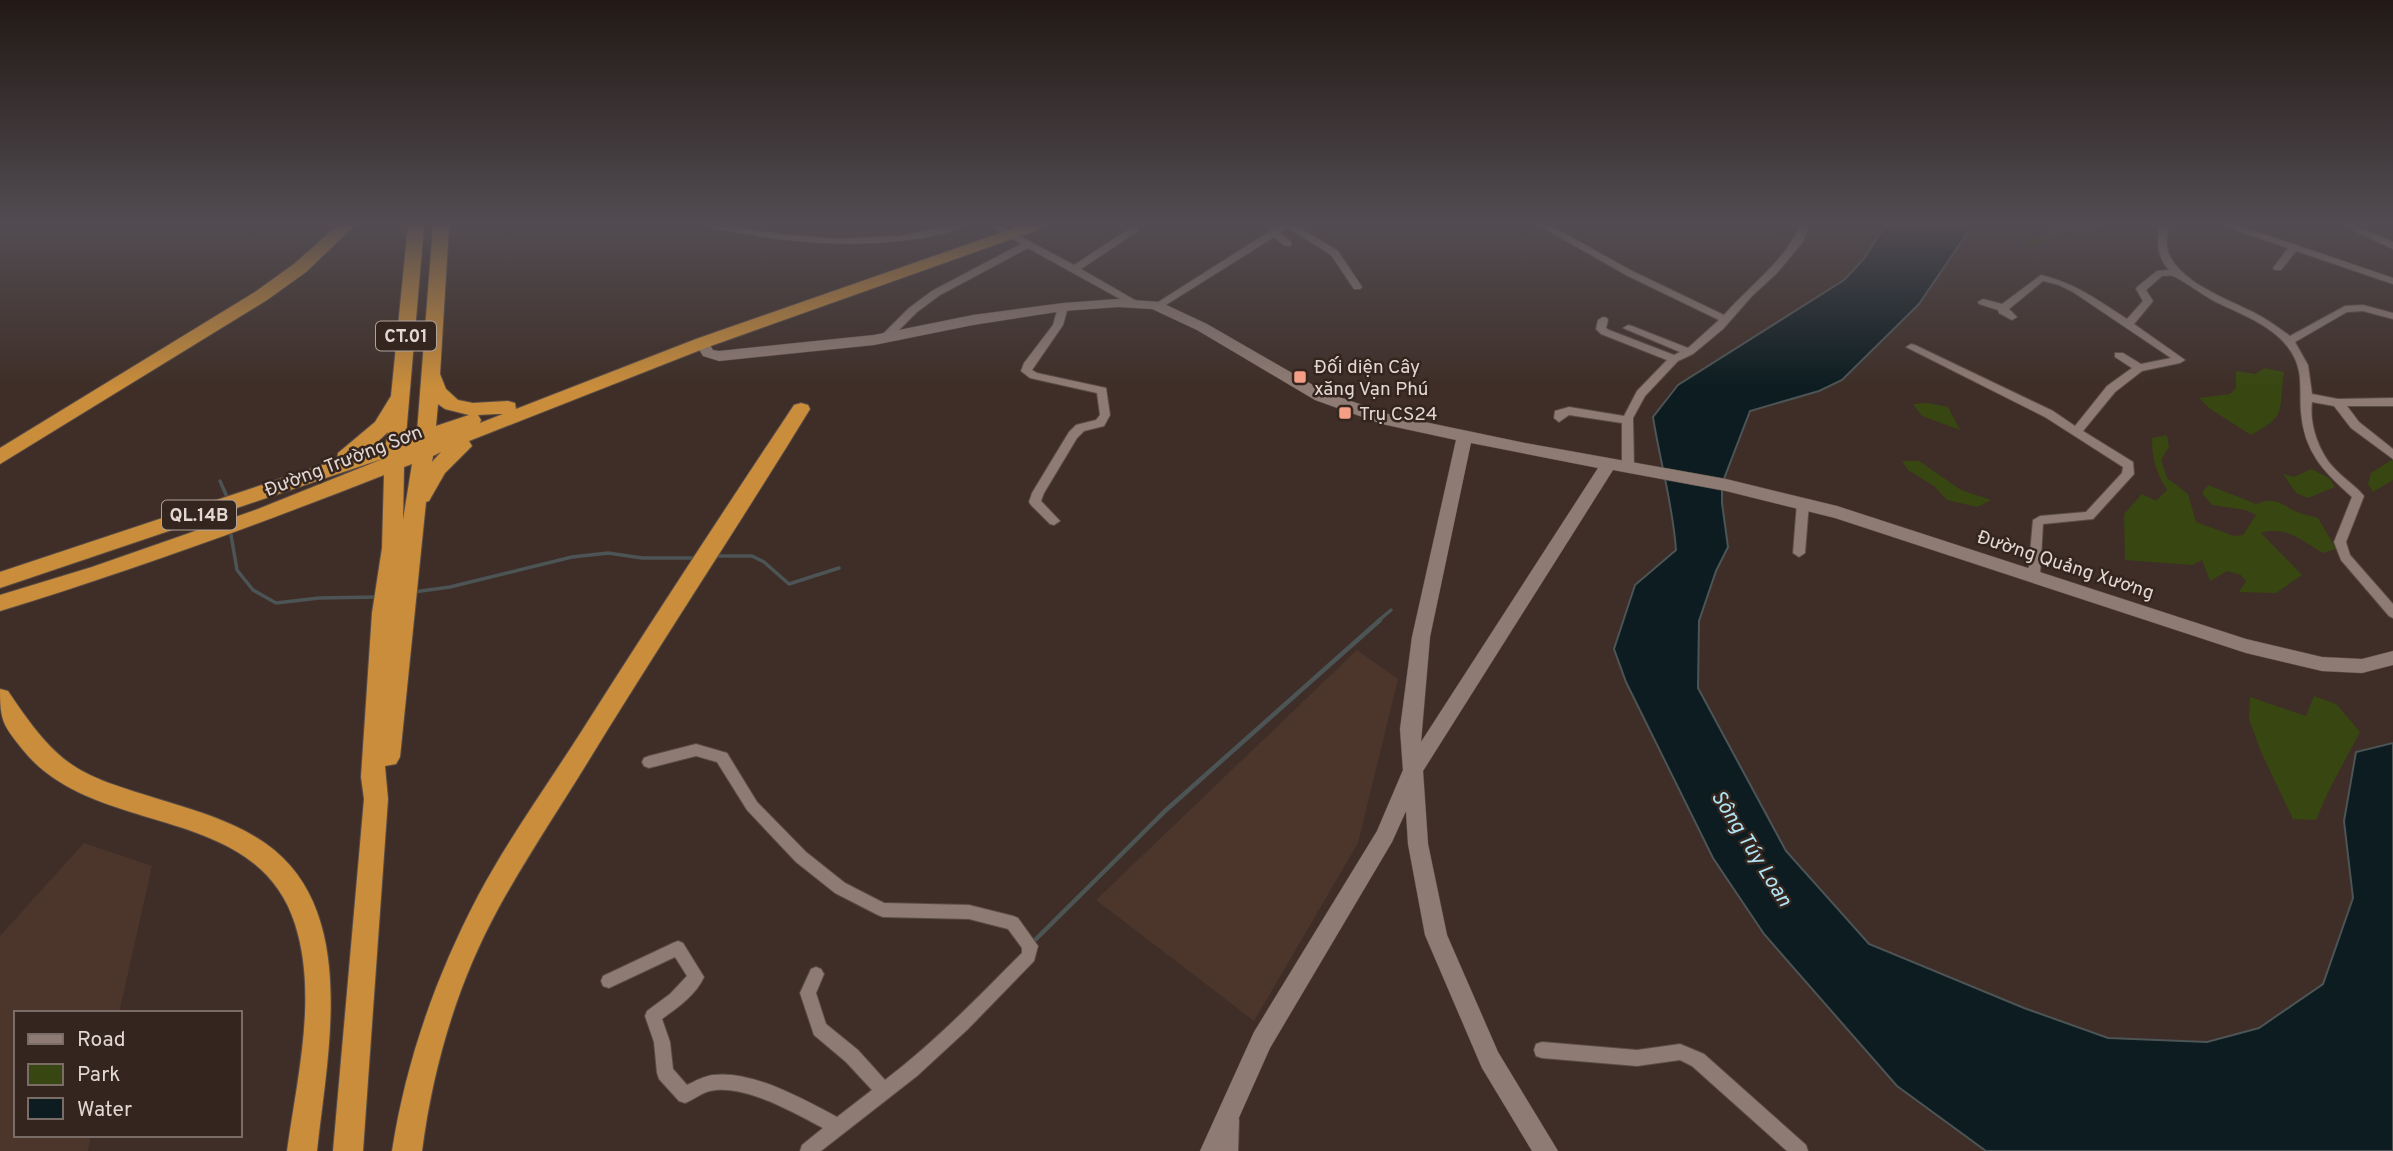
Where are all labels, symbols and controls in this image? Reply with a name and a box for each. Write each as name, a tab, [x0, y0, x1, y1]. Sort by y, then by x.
road number: CT.01	[376, 322, 436, 350]
place label: Đối diện Cây xăng Vạn Phú	[1314, 356, 1429, 402]
marker: Đối diện Cây xăng Vạn Phú	[1292, 369, 1308, 385]
place label: Trụ CS24	[1359, 403, 1438, 427]
marker: Trụ CS24	[1337, 405, 1353, 421]
street label: Đường Trường Sơn	[261, 421, 426, 503]
road number: QL.14B	[162, 500, 236, 530]
street label: Đường Quảng Xương	[1974, 526, 2157, 606]
water label: Sông Túy Loan	[1704, 785, 1798, 913]
legend	[14, 1011, 242, 1137]
text: Road	[77, 1027, 126, 1054]
text: Park	[77, 1062, 120, 1089]
text: Water	[77, 1097, 132, 1124]

